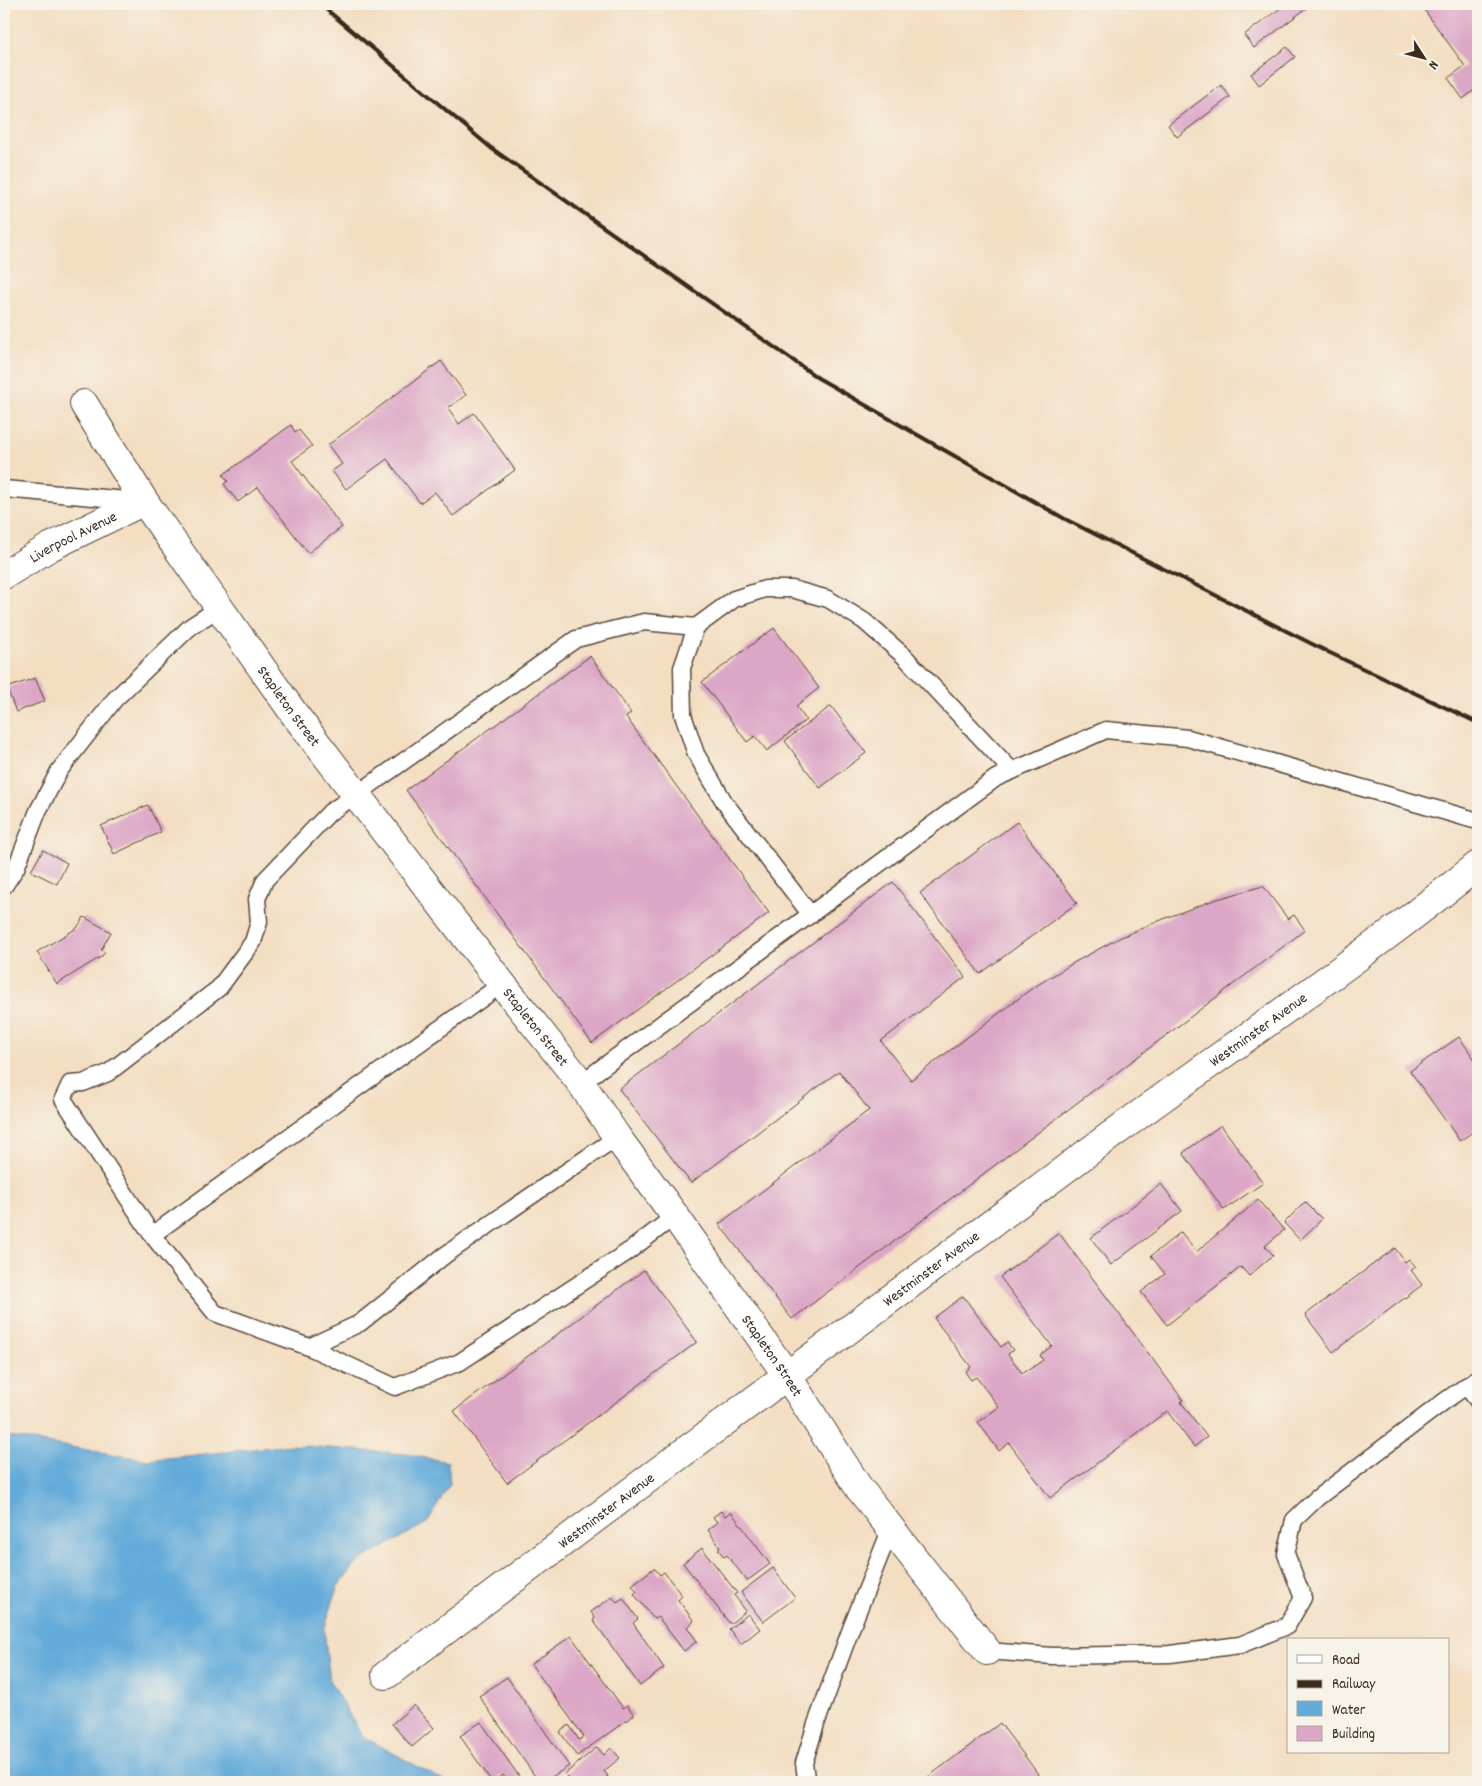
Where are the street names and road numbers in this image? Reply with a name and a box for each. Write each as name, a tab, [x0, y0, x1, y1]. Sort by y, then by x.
street label: Liverpool Avenue	[26, 507, 122, 570]
street label: Stapleton Street	[251, 662, 325, 752]
street label: Stapleton Street	[496, 984, 573, 1072]
street label: Westminster Avenue	[1206, 988, 1313, 1074]
street label: Westminster Avenue	[879, 1226, 985, 1313]
street label: Stapleton Street	[735, 1311, 807, 1402]
street label: Westminster Avenue	[554, 1468, 660, 1555]

